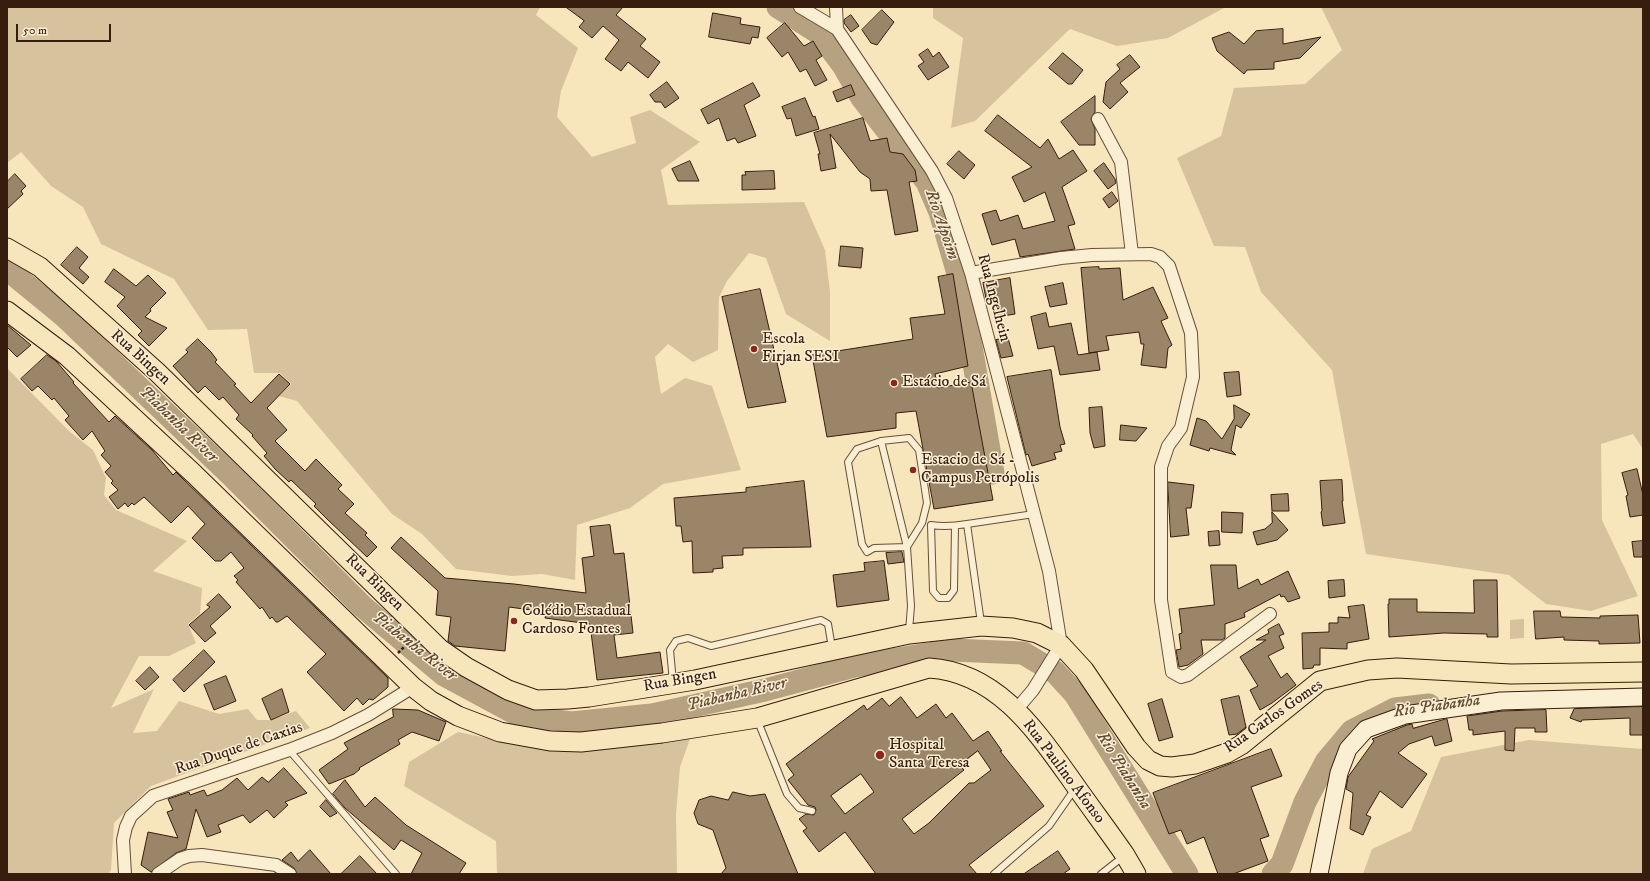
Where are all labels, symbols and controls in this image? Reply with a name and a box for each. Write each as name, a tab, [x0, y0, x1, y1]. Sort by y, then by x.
scale bar	[18, 16, 113, 42]
text: 50 m	[23, 23, 47, 38]
water label: Rio Alpoim	[920, 187, 962, 263]
street label: Rua Ingelhein	[972, 252, 1014, 344]
street label: Rua Bingen	[106, 326, 174, 390]
place label: Escola Firjan SESI	[762, 330, 839, 368]
marker: Escola Firjan SESI	[749, 344, 759, 354]
place label: Estácio de Sá	[902, 373, 986, 393]
marker: Estácio de Sá	[889, 378, 899, 388]
water label: Piabanha River	[134, 382, 222, 468]
place label: Estacio de Sá - Campus Petrópolis	[921, 451, 1040, 489]
marker: Estacio de Sá - Campus Petrópolis	[908, 465, 918, 475]
street label: Rua Bingen	[341, 550, 407, 616]
place label: Colédio Estadual Cardoso Fontes	[522, 602, 631, 640]
water label: Piabanha River	[368, 608, 460, 686]
marker: Colédio Estadual Cardoso Fontes	[509, 616, 519, 626]
street label: Rua Bingen	[642, 665, 718, 697]
water label: Piabanha River	[685, 674, 789, 716]
street label: Rua Carlos Gomes	[1221, 676, 1327, 758]
water label: Rio Piabanha	[1392, 691, 1482, 723]
street label: Rua Paulino Afonso	[1018, 716, 1108, 828]
street label: Rua Duque de Caxias	[173, 718, 305, 780]
water label: Rio Piabanha	[1091, 729, 1155, 813]
place label: Hospital Santa Teresa	[889, 736, 970, 774]
marker: Hospital Santa Teresa	[874, 749, 886, 761]

